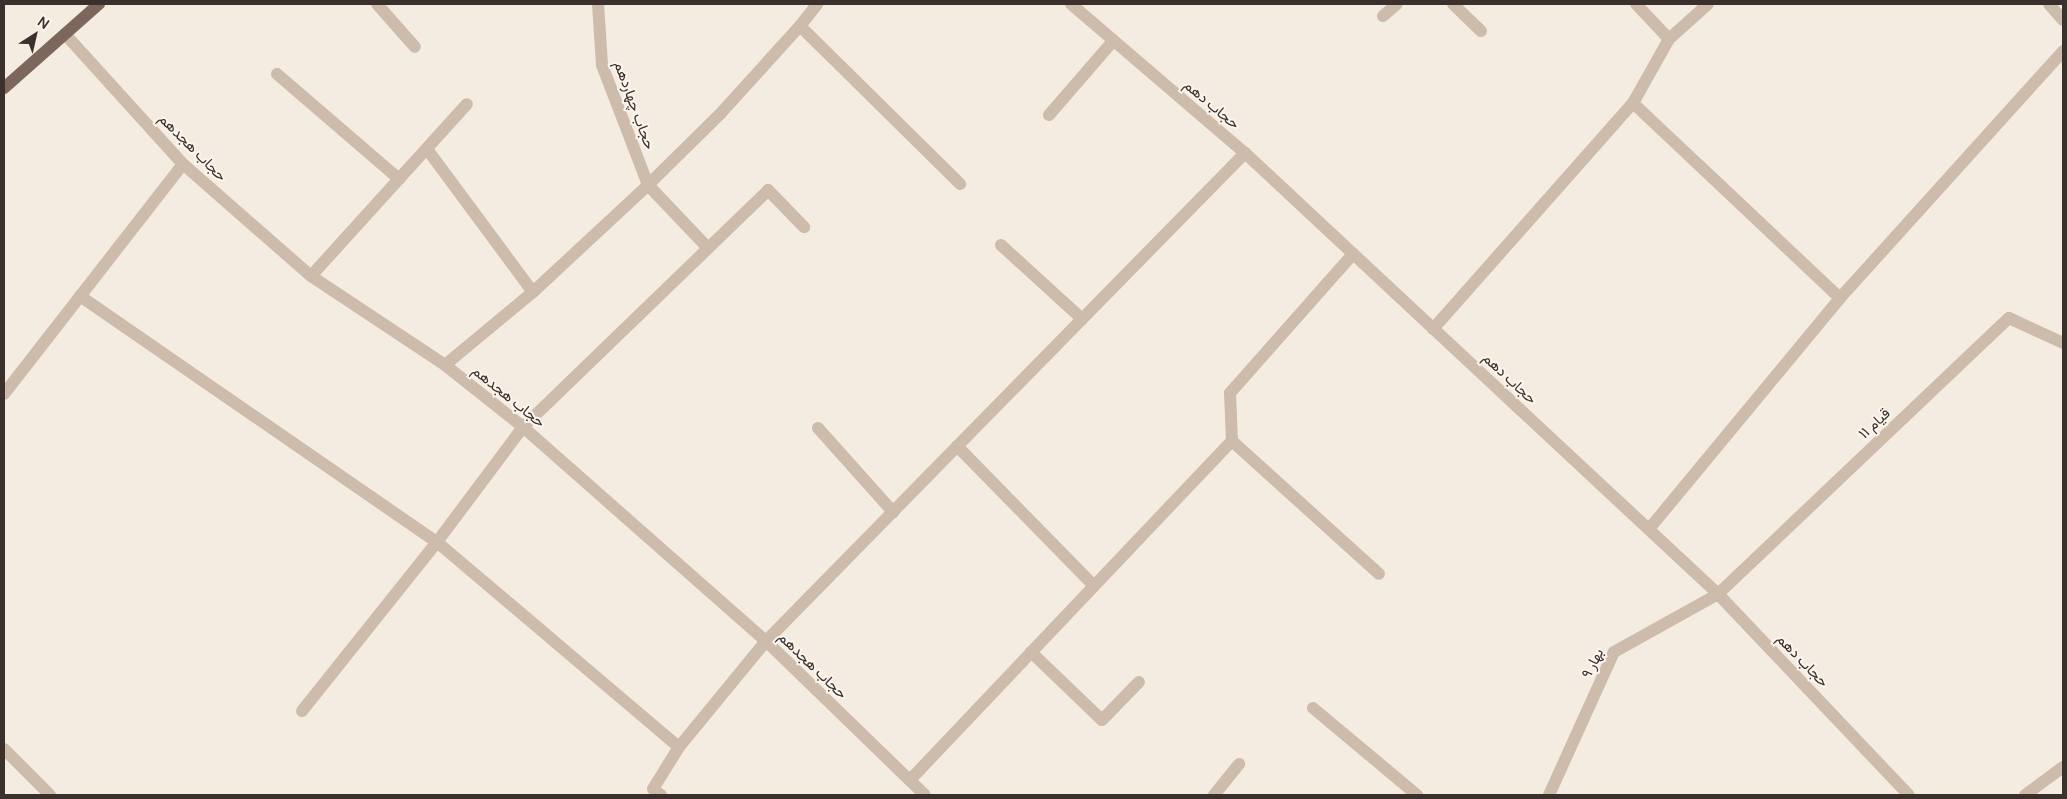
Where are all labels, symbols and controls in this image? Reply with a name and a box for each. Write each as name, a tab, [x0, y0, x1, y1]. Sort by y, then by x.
north arrow	[10, 10, 60, 60]
text: N	[34, 12, 53, 33]
street label: حجاب چهاردهم	[611, 58, 659, 152]
street label: حجاب دهم	[1180, 75, 1244, 133]
street label: حجاب هجدهم	[155, 109, 231, 185]
street label: حجاب دهم	[1479, 348, 1541, 408]
street label: حجاب هجدهم	[469, 361, 549, 431]
street label: قیام ۱۱	[1854, 404, 1894, 442]
street label: حجاب هجدهم	[775, 628, 851, 702]
street label: حجاب دهم	[1773, 629, 1833, 691]
street label: بهار ۹	[1577, 645, 1607, 681]

